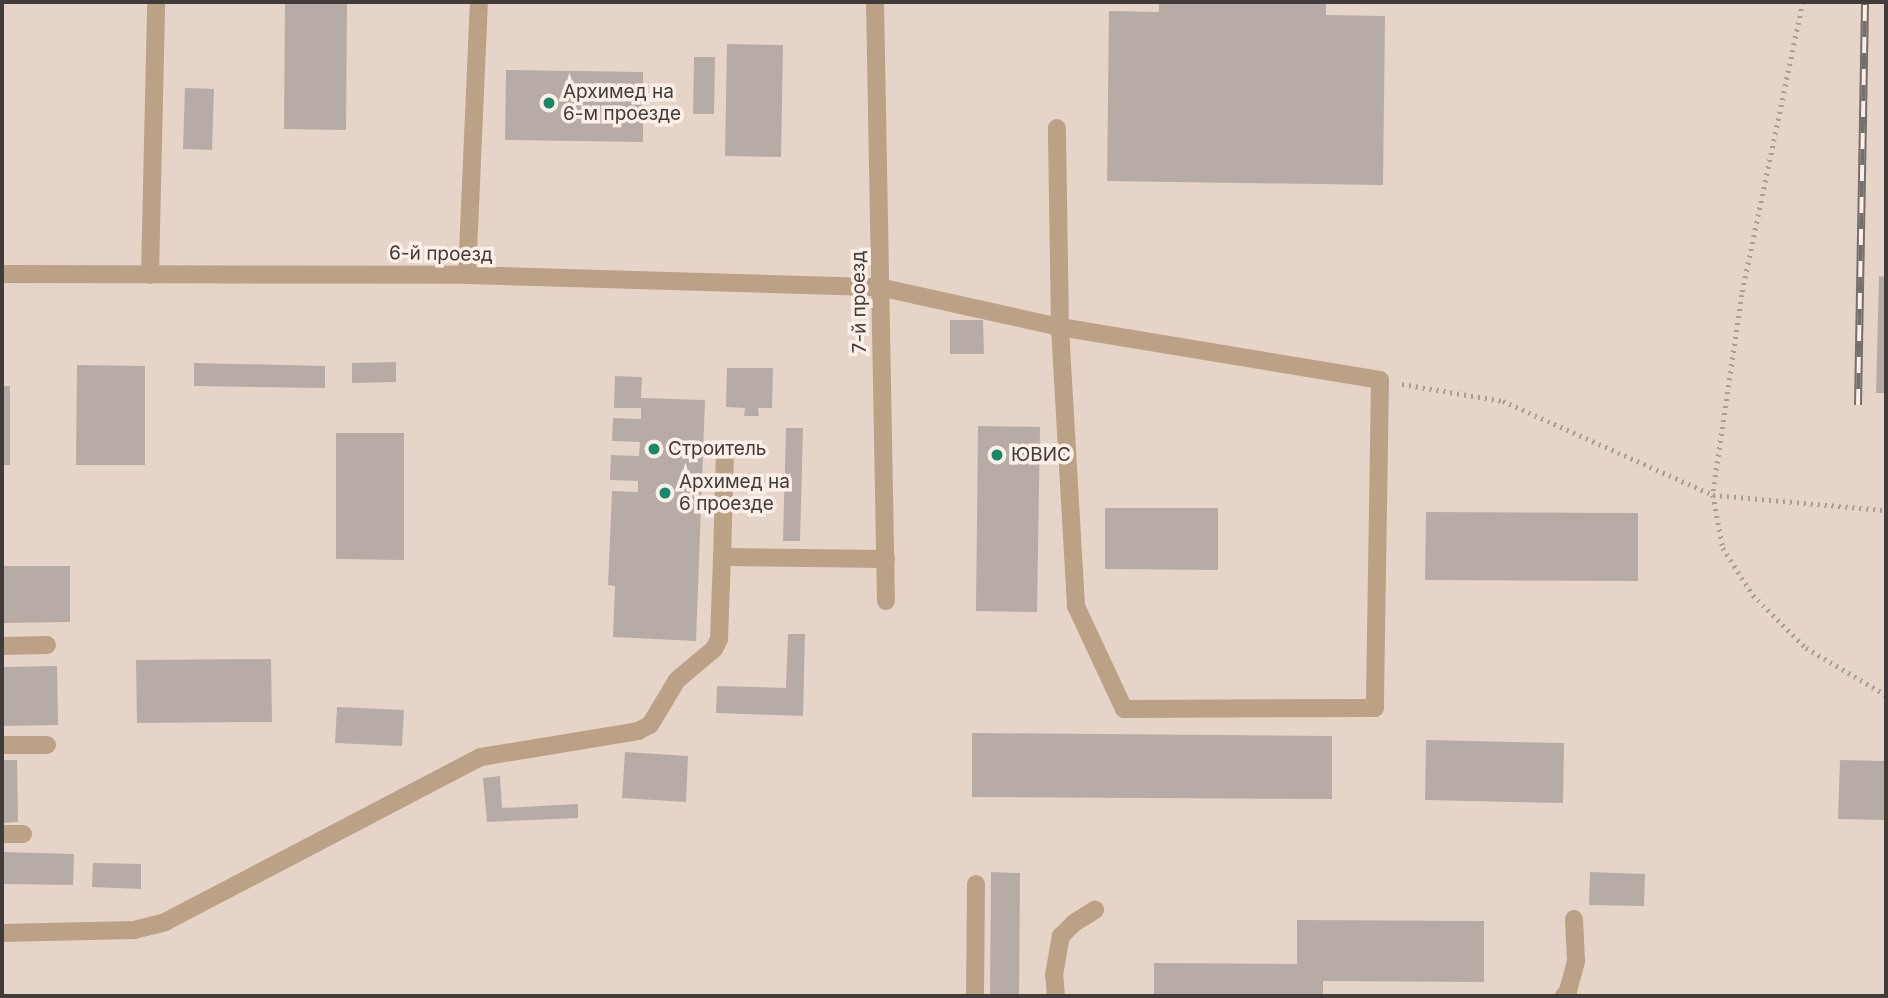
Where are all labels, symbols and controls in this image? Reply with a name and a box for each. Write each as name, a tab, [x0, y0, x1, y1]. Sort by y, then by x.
place label: Архимед на 6-м проезде	[563, 81, 681, 125]
marker: Архимед на 6-м проезде	[541, 95, 557, 111]
street label: 6-й проезд	[389, 242, 493, 266]
street label: 7-й проезд	[847, 250, 871, 354]
place label: Строитель	[668, 438, 766, 460]
marker: Строитель	[646, 441, 662, 457]
place label: ЮВИС	[1011, 444, 1071, 466]
marker: ЮВИС	[989, 447, 1005, 463]
place label: Архимед на 6 проезде	[679, 471, 790, 515]
marker: Архимед на 6 проезде	[657, 485, 673, 501]

